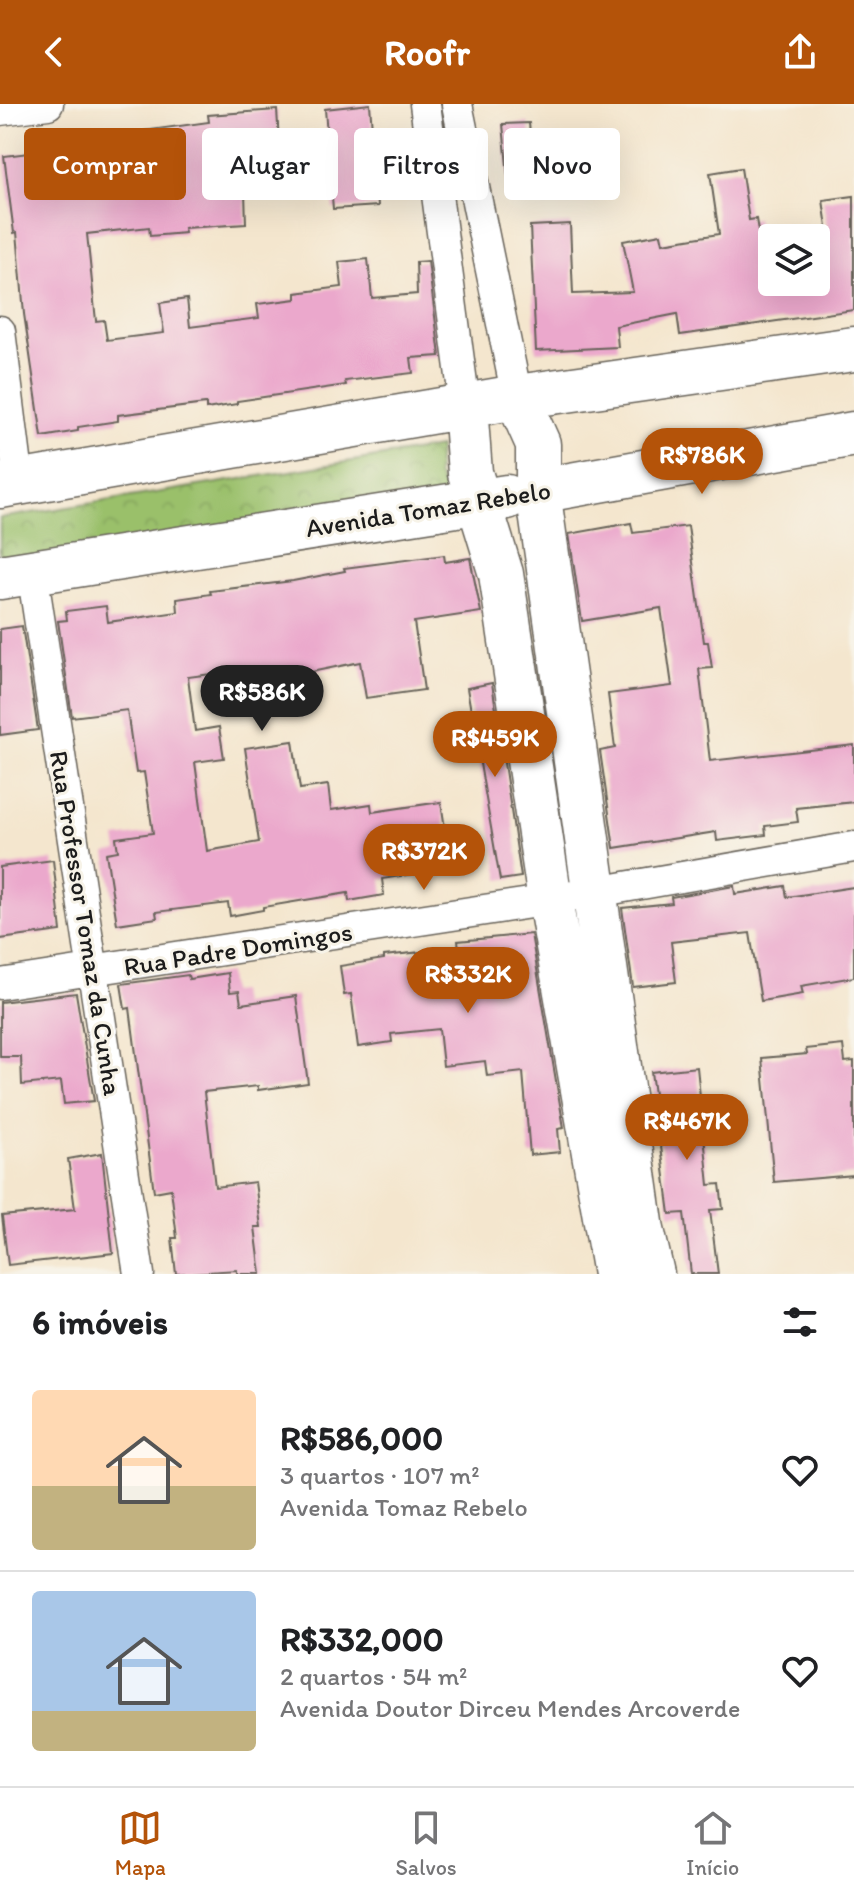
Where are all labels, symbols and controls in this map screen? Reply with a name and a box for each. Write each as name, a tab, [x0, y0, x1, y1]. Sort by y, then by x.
icon: back	[32, 30, 76, 74]
icon: share	[778, 30, 822, 74]
text: Roofr	[384, 31, 470, 74]
chip: Comprar	[24, 128, 186, 200]
chip: Alugar	[202, 128, 338, 200]
chip: Filtros	[354, 128, 488, 200]
chip: Novo	[504, 128, 620, 200]
map controls	[758, 224, 830, 296]
button: layers	[758, 224, 830, 296]
pin: R$786K	[637, 428, 767, 496]
text: R$786K	[659, 438, 745, 470]
street label: Avenida Tomaz Rebelo	[303, 474, 553, 544]
pin: R$586K	[197, 665, 327, 733]
text: R$586K	[219, 675, 305, 707]
pin: R$459K	[430, 711, 560, 779]
text: R$459K	[451, 721, 539, 753]
street label: Rua Professor Tomaz da Cunha	[43, 748, 129, 1098]
pin: R$372K	[359, 824, 489, 892]
text: R$372K	[381, 834, 467, 866]
street label: Rua Padre Domingos	[121, 915, 355, 983]
pin: R$332K	[403, 947, 533, 1015]
text: R$332K	[424, 957, 512, 989]
pin: R$467K	[622, 1094, 752, 1162]
text: R$467K	[643, 1104, 731, 1136]
icon: filters	[778, 1300, 822, 1344]
text: 6 imóveis	[32, 1302, 168, 1343]
text: R$586,000	[280, 1418, 443, 1459]
icon: home	[96, 1422, 192, 1518]
icon: heart	[778, 1448, 822, 1492]
text: 3 quartos · 107 m²	[280, 1459, 480, 1491]
text: Avenida Tomaz Rebelo	[280, 1491, 528, 1523]
text: R$332,000	[280, 1619, 444, 1660]
icon: home	[96, 1623, 192, 1719]
icon: heart	[778, 1649, 822, 1693]
text: 2 quartos · 54 m²	[280, 1660, 467, 1692]
text: Avenida Doutor Dirceu Mendes Arcoverde	[280, 1692, 740, 1724]
tab: Mapa	[115, 1806, 166, 1881]
tab: Salvos	[395, 1806, 457, 1881]
tab: Início	[686, 1806, 739, 1881]

